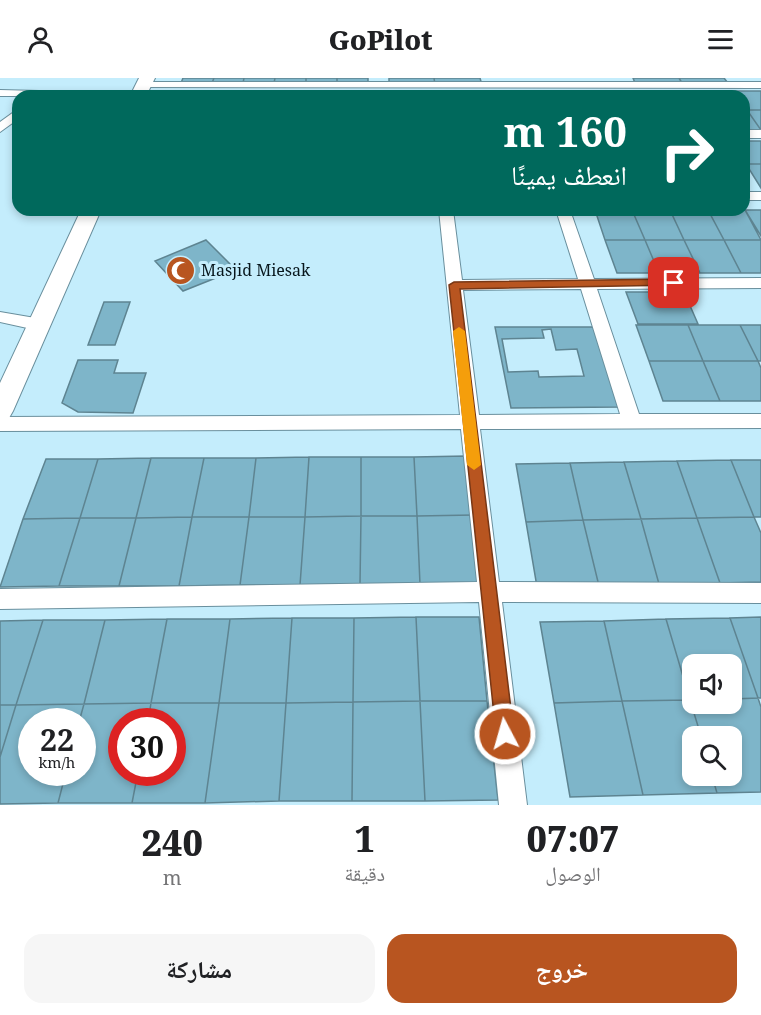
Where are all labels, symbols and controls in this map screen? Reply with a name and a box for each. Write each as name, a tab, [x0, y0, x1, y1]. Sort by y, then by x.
text: GoPilot	[328, 21, 433, 58]
icon: person	[24, 23, 57, 56]
icon: menu	[704, 23, 737, 56]
text: 160 m	[503, 102, 627, 159]
icon: right	[648, 114, 726, 192]
text: انعطف يمينًا	[511, 156, 627, 193]
mosque icon: Masjid Miesak	[164, 254, 196, 286]
pin	[648, 257, 699, 308]
place label: Masjid Miesak	[201, 259, 311, 281]
icon: arrive	[657, 266, 690, 299]
map controls	[682, 654, 742, 786]
button: sound	[682, 654, 742, 714]
position arrow	[473, 702, 537, 766]
speed limit sign: 30	[108, 708, 186, 786]
text: 22	[40, 719, 74, 760]
button: search	[682, 726, 742, 786]
text: km/h	[39, 752, 75, 772]
text: 1	[355, 814, 375, 863]
text: 07:07	[527, 814, 619, 863]
text: 240	[142, 818, 203, 867]
text: دقيقة	[344, 860, 385, 887]
text: الوصول	[545, 860, 601, 887]
text: m	[163, 864, 182, 891]
button: مشاركة	[24, 934, 375, 1003]
button: خروج	[387, 934, 737, 1003]

